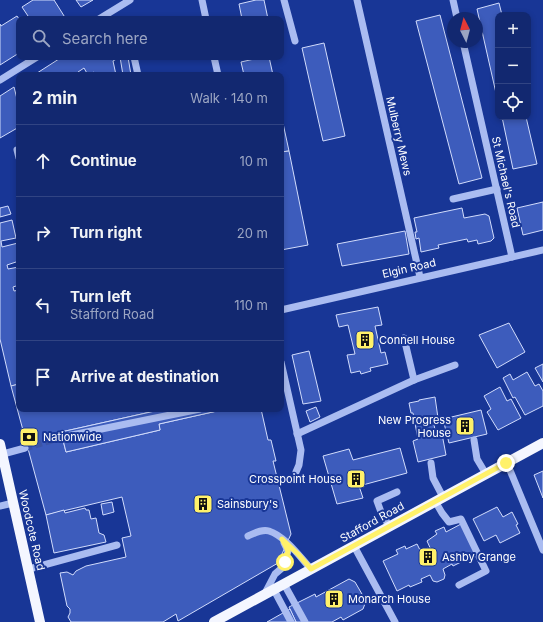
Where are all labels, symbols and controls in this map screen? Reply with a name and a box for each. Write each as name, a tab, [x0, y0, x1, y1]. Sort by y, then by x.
north arrow	[447, 12, 483, 48]
map controls	[495, 12, 531, 120]
button: +	[495, 12, 531, 48]
search box	[16, 16, 284, 60]
icon: search	[30, 27, 52, 49]
text: Search here	[62, 29, 148, 48]
button: −	[495, 48, 531, 84]
button: locate	[495, 84, 531, 120]
text: 2 min	[32, 88, 77, 108]
text: Walk · 140 m	[190, 90, 268, 106]
street label: Mulberry Mews	[383, 95, 415, 177]
street label: St Michael's Road	[489, 135, 523, 229]
icon: ahead	[32, 150, 54, 172]
text: Continue	[70, 151, 137, 170]
text: 10 m	[239, 153, 268, 169]
icon: right	[32, 222, 54, 244]
text: Turn right	[70, 223, 142, 242]
text: 20 m	[237, 225, 268, 241]
street label: Elgin Road	[381, 255, 437, 281]
text: Turn left	[70, 287, 131, 306]
icon: left	[32, 294, 54, 316]
text: 110 m	[234, 297, 268, 313]
text: Stafford Road	[70, 306, 154, 322]
building icon: Connell House	[354, 329, 376, 351]
place label: Connell House	[379, 333, 455, 347]
icon: arrive	[32, 366, 54, 388]
text: Arrive at destination	[70, 367, 219, 386]
place label: New Progress House	[378, 413, 451, 440]
building icon: New Progress House	[454, 415, 476, 437]
bank icon: Nationwide	[18, 426, 40, 448]
place label: Nationwide	[43, 430, 102, 444]
route end	[497, 454, 515, 472]
building icon: Crosspoint House	[345, 468, 367, 490]
place label: Crosspoint House	[249, 472, 342, 486]
street label: Woodcote Road	[16, 488, 48, 572]
building icon: Sainsbury's	[192, 493, 214, 515]
place label: Sainsbury's	[217, 497, 278, 511]
street label: Stafford Road	[337, 499, 407, 545]
building icon: Ashby Grange	[417, 546, 439, 568]
place label: Ashby Grange	[442, 550, 516, 564]
route start	[276, 553, 294, 571]
building icon: Monarch House	[323, 588, 345, 610]
place label: Monarch House	[348, 592, 431, 606]

